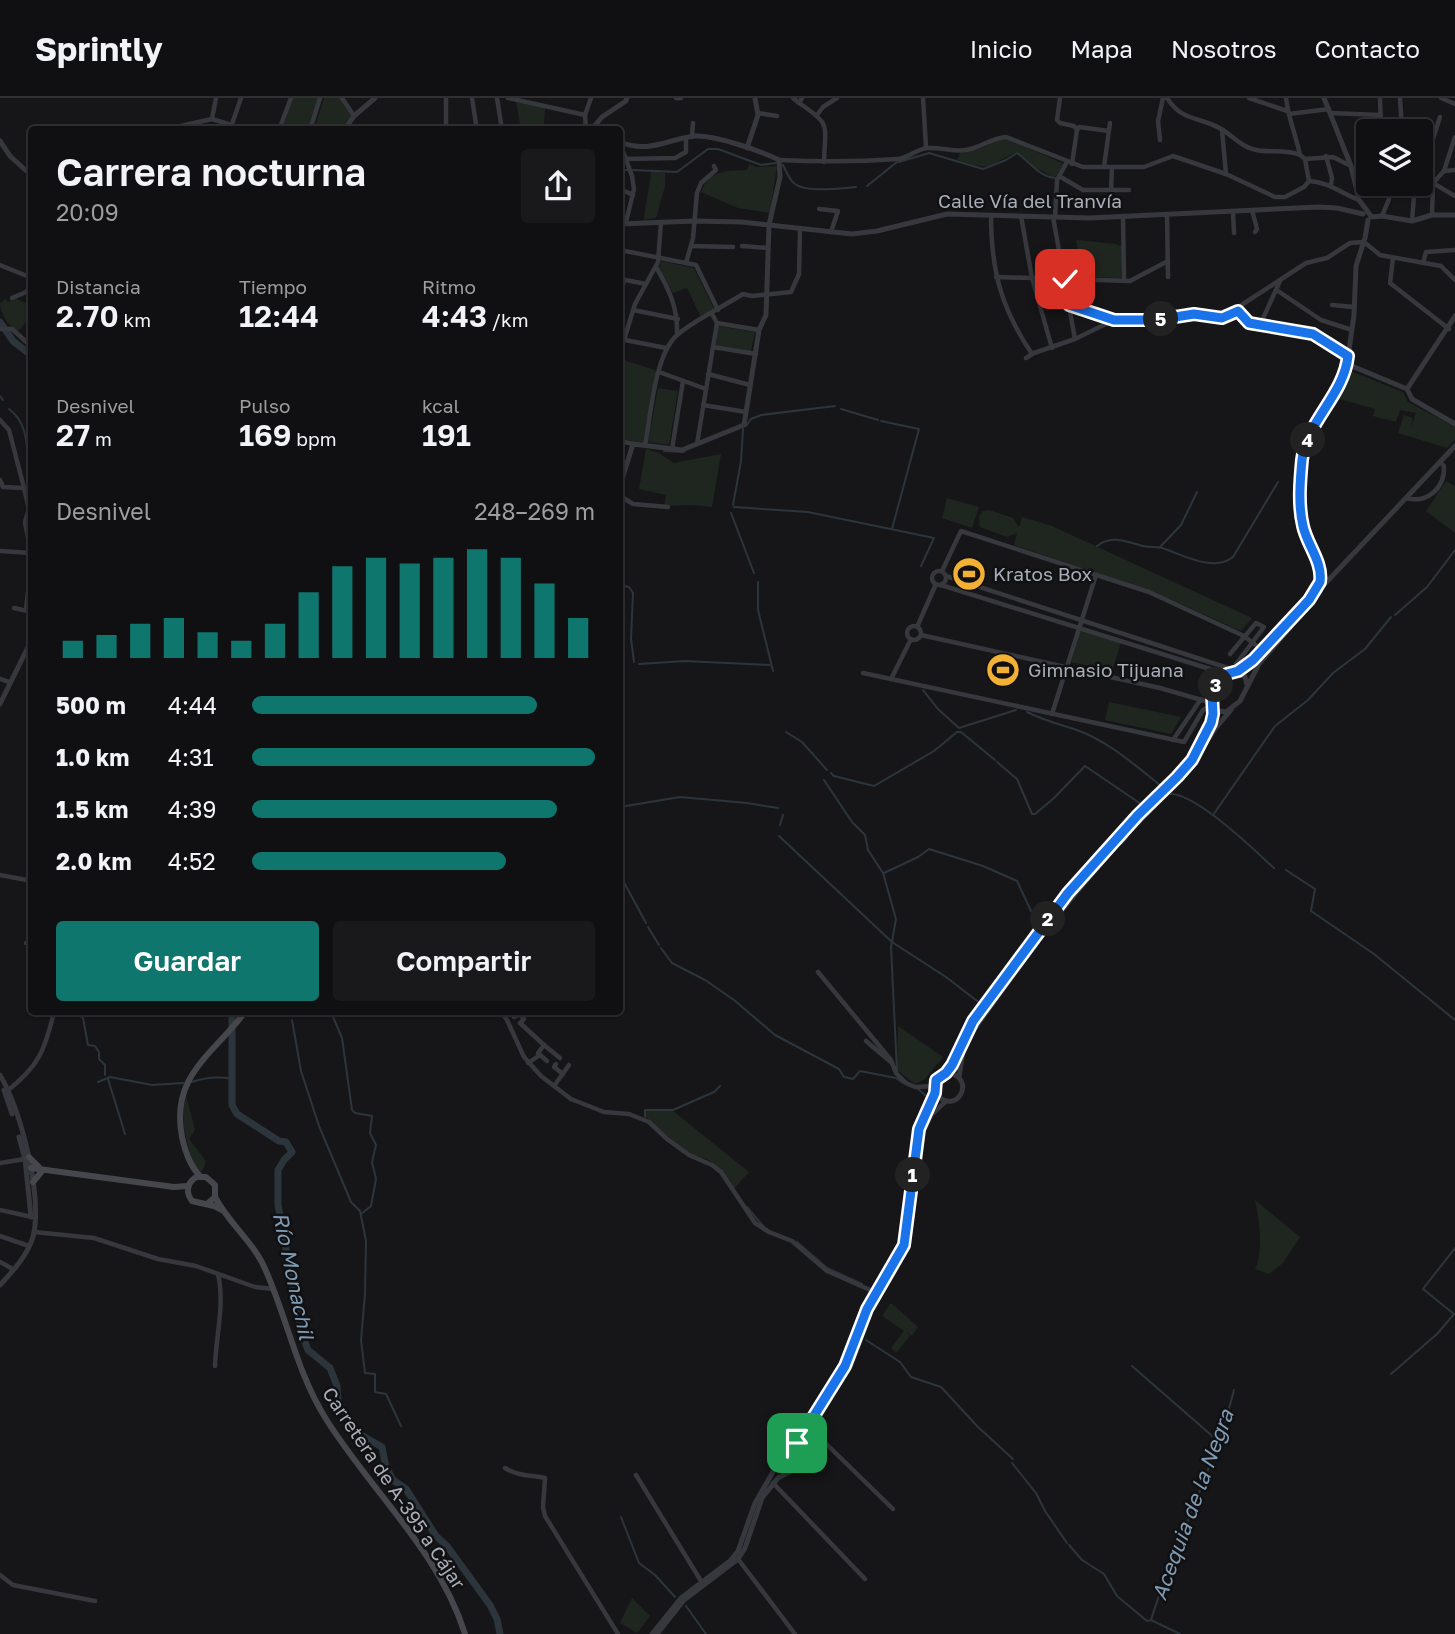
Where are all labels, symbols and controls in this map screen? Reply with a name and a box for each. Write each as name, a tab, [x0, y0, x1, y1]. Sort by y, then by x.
text: Sprintly	[35, 29, 163, 68]
text: Inicio	[970, 34, 1032, 63]
text: Mapa	[1070, 34, 1133, 63]
text: Nosotros	[1171, 34, 1277, 63]
text: Contacto	[1315, 34, 1420, 63]
map controls	[1356, 119, 1433, 196]
button: layers	[1356, 119, 1433, 196]
text: Carrera nocturna	[56, 149, 366, 194]
button: share	[521, 149, 595, 223]
street label: Calle Vía del Tranvía	[938, 189, 1122, 212]
text: 20:09	[56, 198, 119, 226]
pin	[1035, 249, 1095, 309]
icon: check	[1046, 260, 1084, 298]
text: Distancia	[56, 275, 141, 298]
text: Tiempo	[239, 275, 307, 298]
text: Ritmo	[422, 275, 476, 298]
text: 2.70	[56, 298, 119, 334]
text: 12:44	[239, 298, 319, 334]
text: 4:43	[422, 298, 487, 334]
pin: 5	[1144, 302, 1178, 336]
text: 5	[1155, 307, 1166, 330]
text: km	[119, 308, 151, 331]
text: /km	[487, 308, 529, 331]
text: Desnivel	[56, 394, 135, 417]
text: Pulso	[239, 394, 291, 417]
text: kcal	[422, 394, 460, 417]
text: 27	[56, 417, 90, 453]
text: 169	[239, 417, 292, 453]
text: 191	[422, 417, 471, 453]
pin: 4	[1290, 422, 1326, 458]
text: m	[90, 427, 112, 450]
text: bpm	[292, 427, 337, 450]
text: 4	[1302, 428, 1313, 451]
text: Desnivel	[56, 497, 151, 525]
text: 248–269 m	[474, 497, 595, 525]
sports icon: Kratos Box	[950, 555, 988, 593]
place label: Kratos Box	[993, 562, 1092, 585]
sports icon: Gimnasio Tijuana	[984, 651, 1022, 689]
place label: Gimnasio Tijuana	[1028, 658, 1184, 681]
pin: 3	[1198, 668, 1234, 702]
text: 3	[1210, 673, 1221, 696]
text: 500 m	[56, 691, 126, 719]
text: 4:44	[168, 691, 217, 719]
text: 1.0 km	[56, 743, 129, 771]
text: 4:31	[168, 743, 214, 771]
text: 1.5 km	[56, 795, 128, 823]
text: 4:39	[168, 795, 216, 823]
text: 2.0 km	[56, 847, 132, 875]
text: 4:52	[168, 847, 216, 875]
pin: 2	[1030, 902, 1066, 936]
text: 2	[1042, 907, 1053, 930]
button: Guardar	[56, 921, 319, 1001]
button: Compartir	[333, 921, 595, 1001]
pin: 1	[895, 1158, 930, 1192]
text: 1	[908, 1163, 917, 1186]
water label: Río Monachil	[268, 1210, 320, 1343]
street label: Carretera de A-395 a Cájar	[318, 1382, 471, 1594]
water label: Acequia de la Negra	[1145, 1405, 1239, 1604]
pin	[767, 1413, 827, 1473]
icon: arrive	[778, 1424, 816, 1462]

